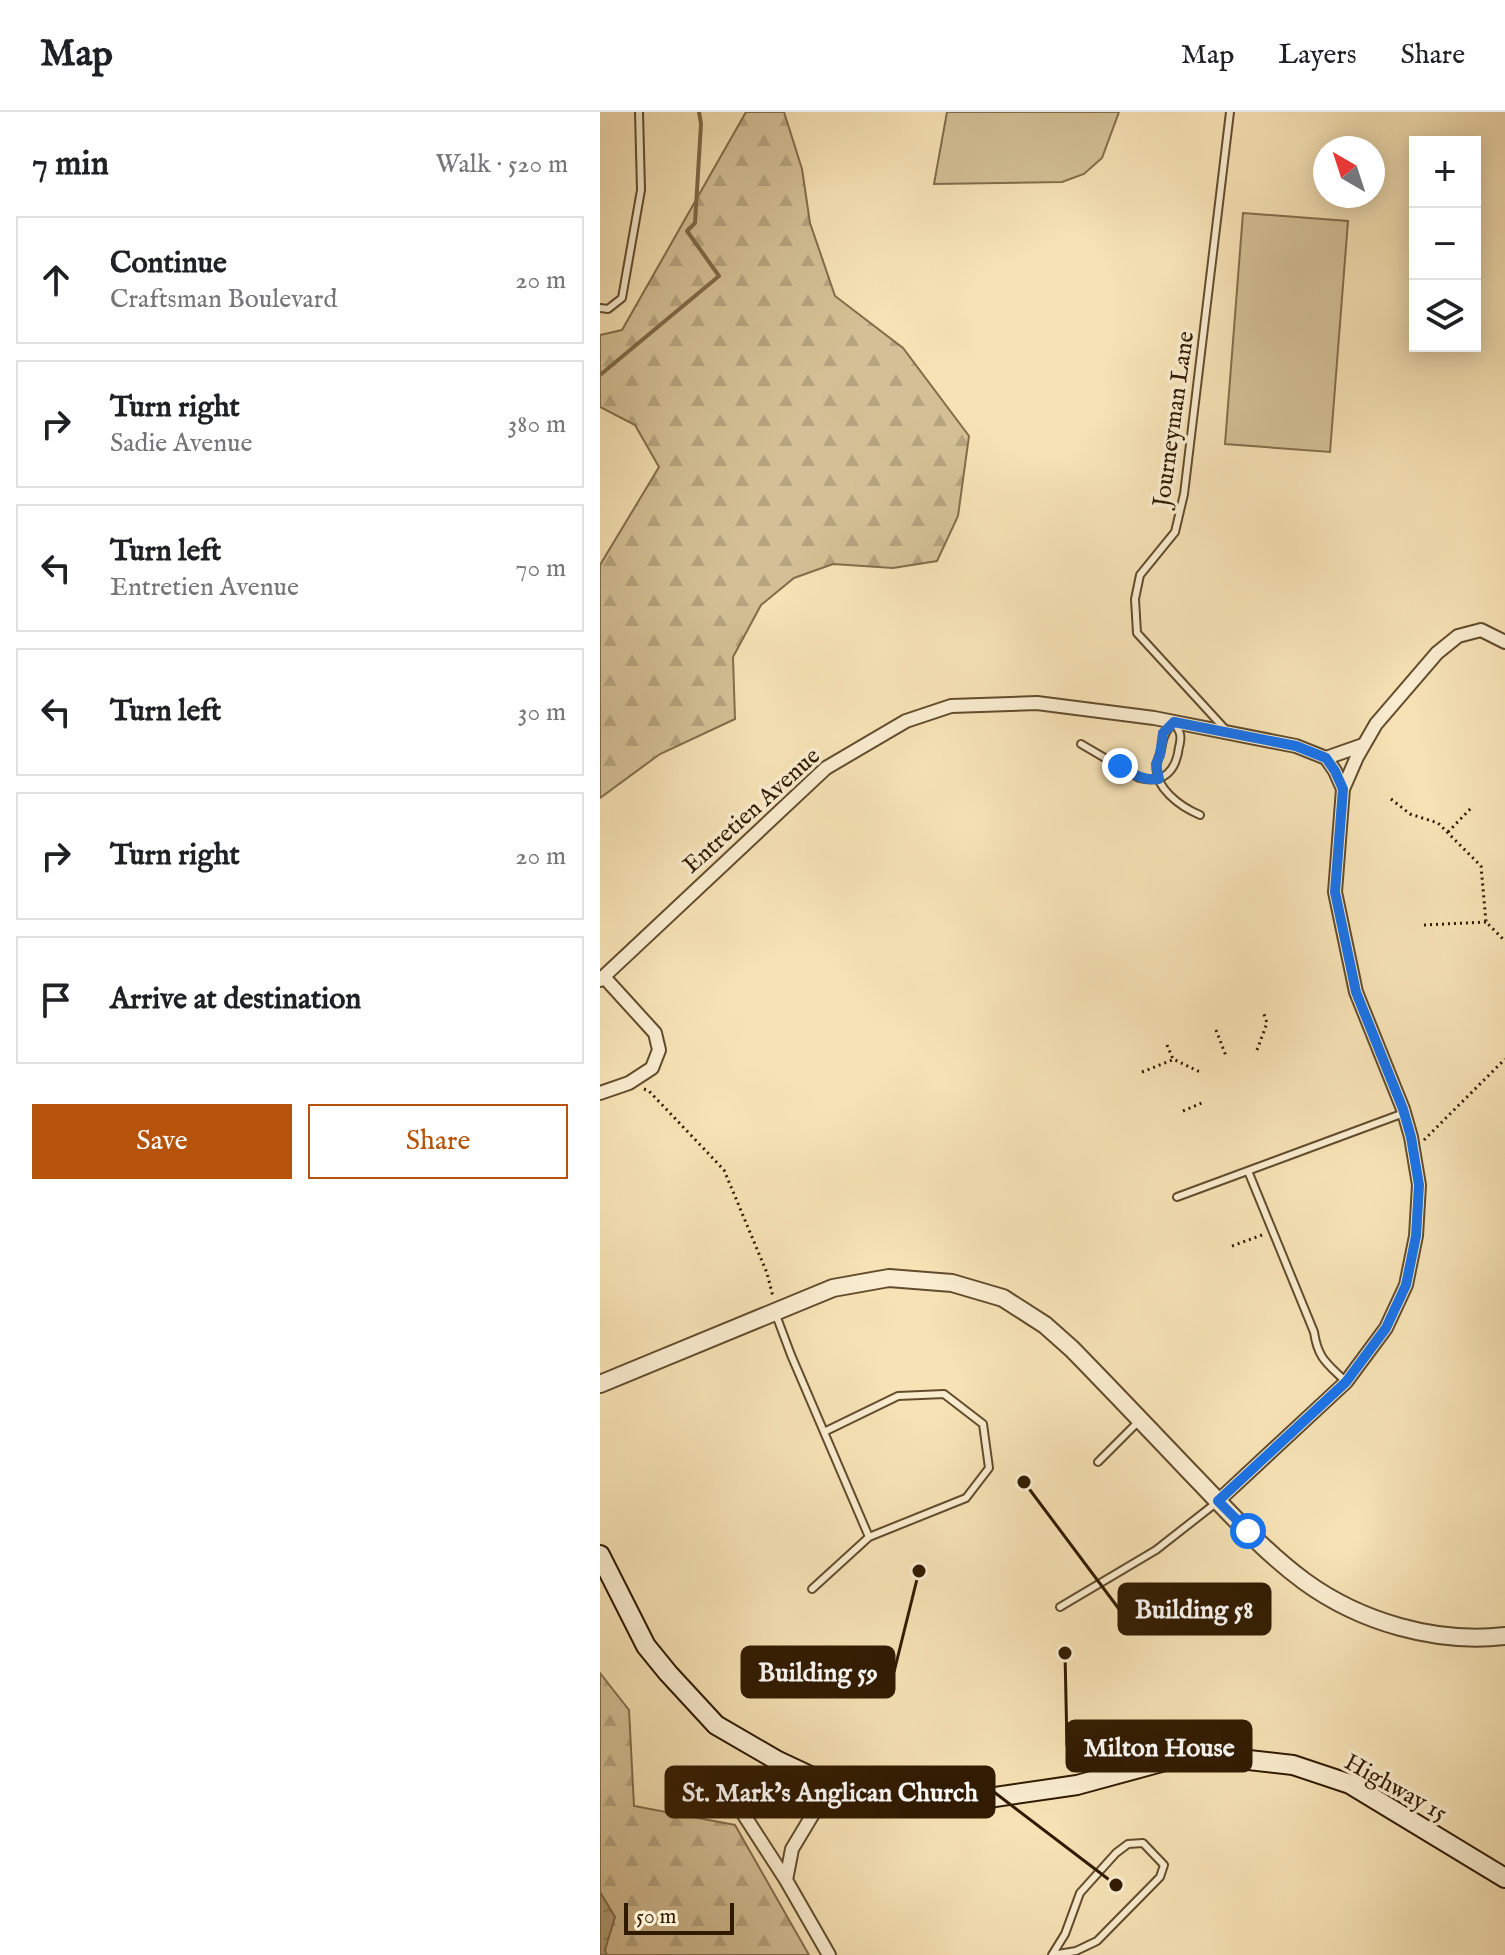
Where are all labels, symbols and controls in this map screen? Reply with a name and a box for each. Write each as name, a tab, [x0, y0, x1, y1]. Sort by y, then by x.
text: Map	[40, 31, 113, 79]
text: Map	[1181, 38, 1234, 73]
text: Layers	[1278, 38, 1357, 73]
text: Share	[1401, 38, 1465, 73]
north arrow	[1313, 136, 1385, 208]
map controls	[1409, 136, 1481, 352]
button: +	[1409, 136, 1481, 208]
text: 7 min	[32, 143, 109, 186]
text: Walk · 520 m	[435, 148, 568, 181]
button: −	[1409, 208, 1481, 280]
text: Continue	[110, 245, 227, 283]
icon: ahead	[34, 258, 78, 302]
text: 20 m	[515, 264, 566, 297]
button: layers	[1409, 280, 1481, 352]
text: Craftsman Boulevard	[110, 283, 337, 316]
street label: Journeyman Lane	[1146, 329, 1202, 512]
text: Turn right	[110, 389, 240, 427]
icon: right	[34, 402, 78, 446]
text: 380 m	[508, 408, 566, 441]
text: Sadie Avenue	[110, 427, 252, 460]
text: Turn left	[110, 533, 221, 571]
icon: left	[34, 546, 78, 590]
text: 70 m	[515, 552, 566, 585]
text: Entretien Avenue	[110, 571, 299, 604]
icon: left	[34, 690, 78, 734]
text: Turn left	[110, 693, 221, 731]
text: 30 m	[518, 696, 566, 729]
street label: Entretien Avenue	[677, 741, 827, 881]
route end	[1102, 748, 1138, 784]
icon: right	[34, 834, 78, 878]
text: Turn right	[110, 837, 240, 875]
text: 20 m	[515, 840, 566, 873]
icon: arrive	[34, 978, 78, 1022]
text: Arrive at destination	[110, 981, 361, 1019]
button: Save	[32, 1104, 292, 1179]
button: Share	[308, 1104, 568, 1179]
route start	[1230, 1513, 1266, 1549]
callout: Building 58	[1119, 1584, 1270, 1634]
text: Building 58	[1135, 1594, 1253, 1627]
callout: Building 59	[742, 1647, 894, 1697]
text: Building 59	[758, 1657, 878, 1690]
callout: Milton House	[1067, 1721, 1251, 1771]
text: Milton House	[1083, 1732, 1235, 1765]
street label: Highway 15	[1338, 1747, 1452, 1829]
callout: St. Mark's Anglican Church	[666, 1767, 994, 1817]
text: St. Mark's Anglican Church	[682, 1777, 979, 1810]
scale bar	[624, 1899, 734, 1935]
text: 50 m	[636, 1903, 677, 1931]

